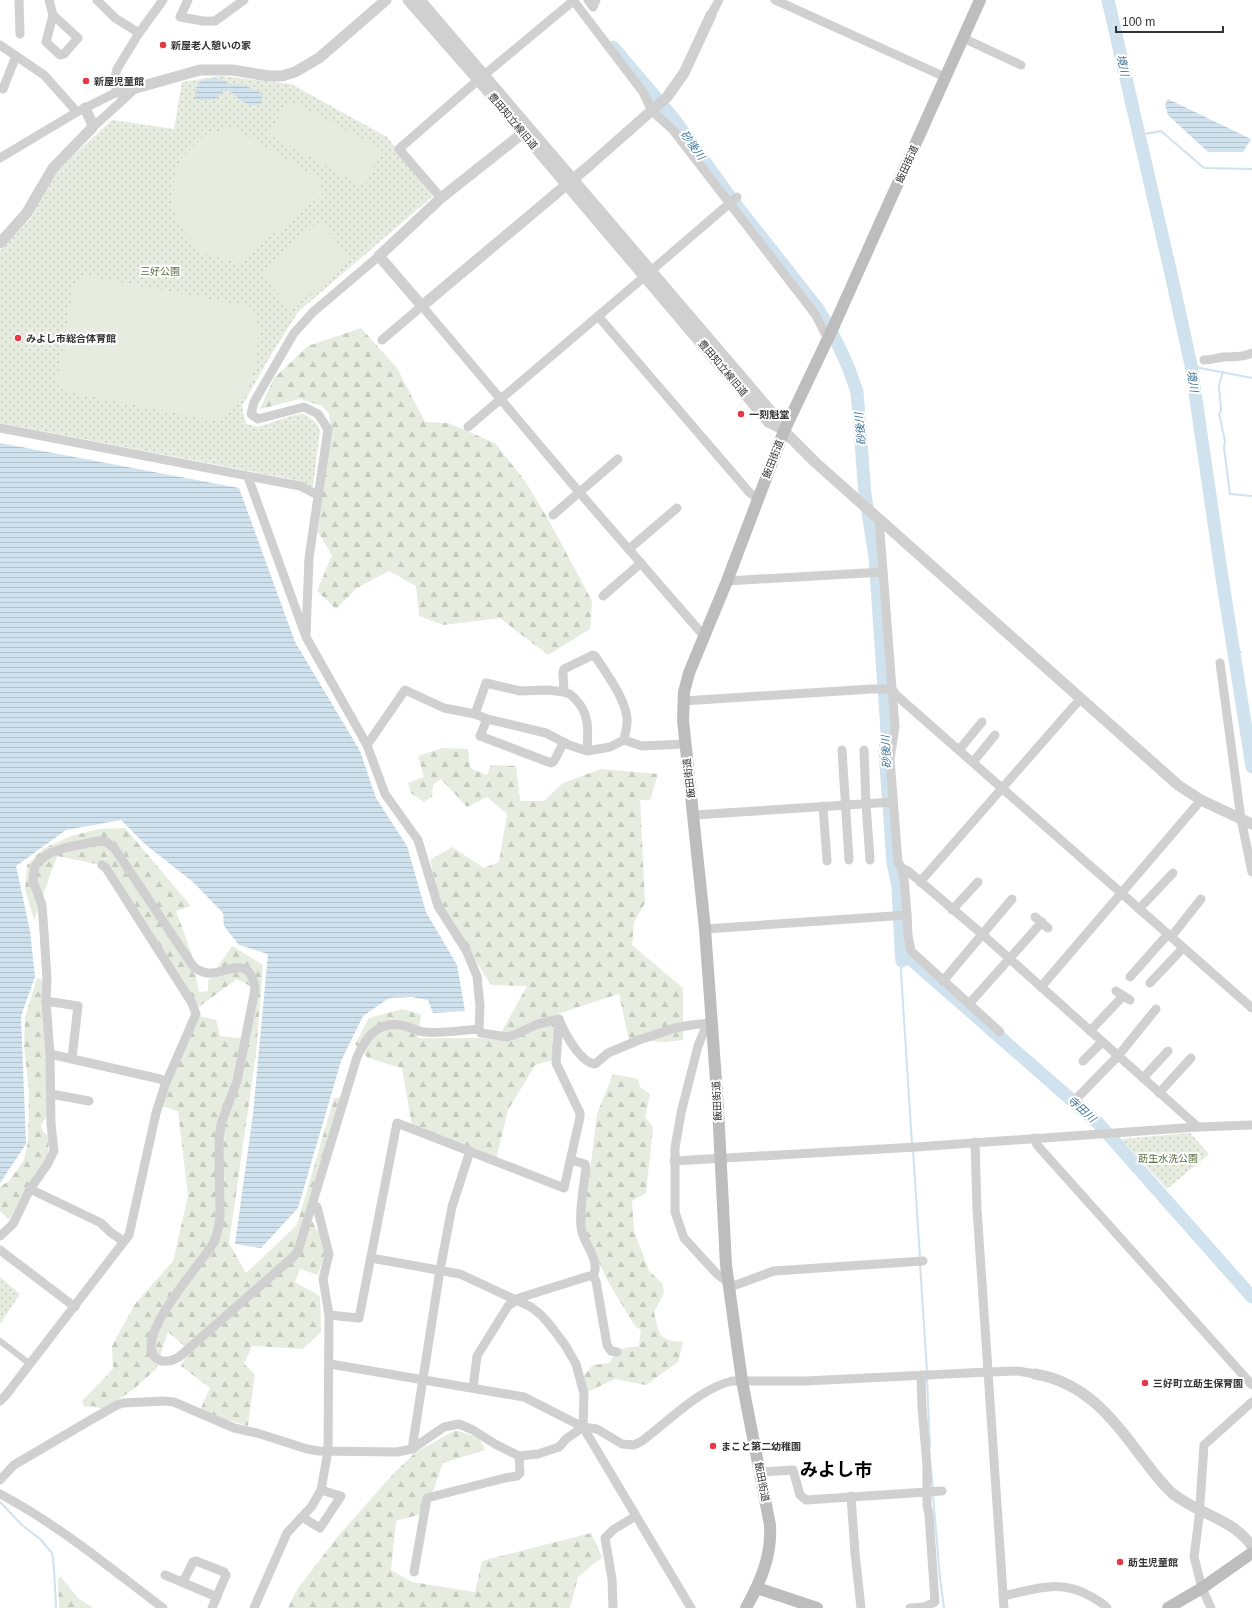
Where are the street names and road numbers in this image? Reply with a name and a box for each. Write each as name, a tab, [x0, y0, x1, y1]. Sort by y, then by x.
street label: 豊田知立線旧道	[486, 91, 540, 151]
street label: 飯田街道	[894, 143, 920, 185]
street label: 豊田知立線旧道	[696, 338, 750, 398]
street label: 飯田街道	[761, 438, 785, 480]
street label: 飯田街道	[681, 757, 697, 799]
street label: 飯田街道	[710, 1081, 724, 1121]
street label: 飯田街道	[753, 1461, 771, 1503]

